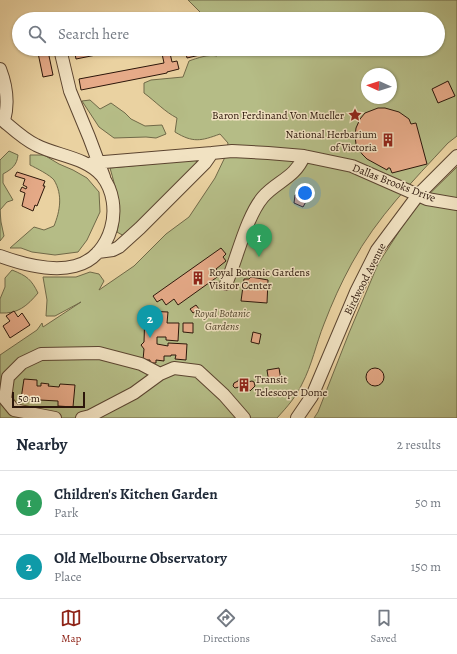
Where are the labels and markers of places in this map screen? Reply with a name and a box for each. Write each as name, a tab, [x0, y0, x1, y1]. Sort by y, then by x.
place icon: Baron Ferdinand Von Mueller	[347, 107, 363, 123]
place label: Baron Ferdinand Von Mueller	[212, 108, 344, 123]
place label: National Herbarium of Victoria	[286, 127, 378, 155]
building icon: National Herbarium of Victoria	[380, 132, 396, 148]
pin: 1	[246, 224, 272, 257]
place label: Royal Botanic Gardens Visitor Center	[208, 265, 310, 293]
building icon: Royal Botanic Gardens Visitor Center	[190, 270, 206, 286]
pin: 2	[137, 305, 163, 338]
place label: Transit Telescope Dome	[255, 372, 328, 400]
building icon: Transit Telescope Dome	[236, 377, 252, 393]

